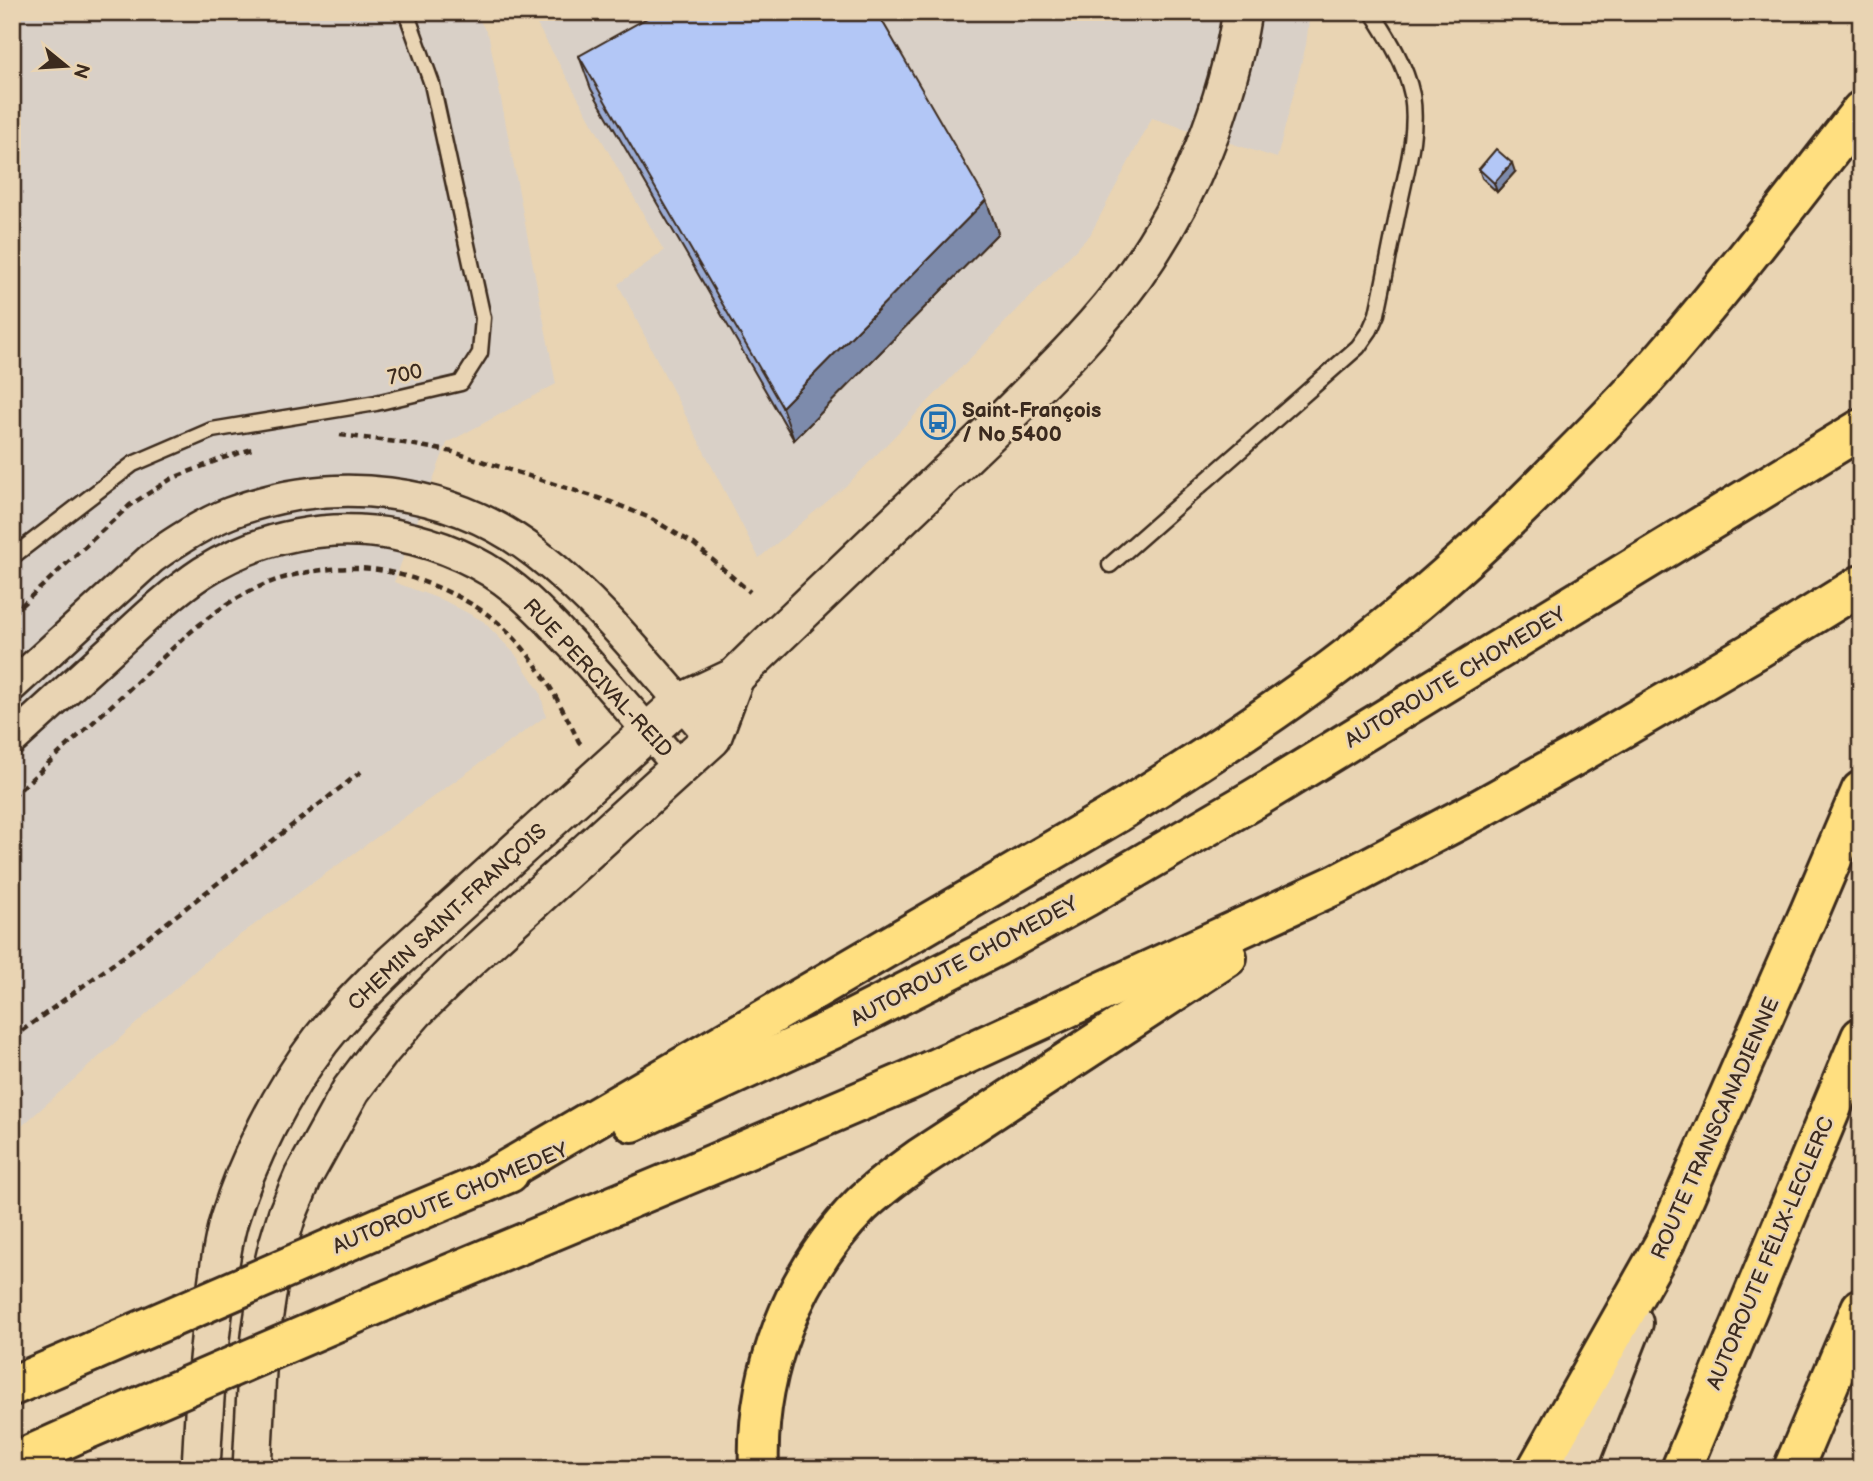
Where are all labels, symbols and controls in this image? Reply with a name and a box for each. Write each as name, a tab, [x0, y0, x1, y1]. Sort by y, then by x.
north arrow	[32, 32, 102, 102]
text: N	[68, 60, 94, 81]
street label: 700	[385, 358, 425, 391]
place label: Saint-François / No 5400	[962, 398, 1101, 447]
bus stop icon: Saint-François / No 5400	[919, 403, 957, 441]
street label: RUE PERCIVAL-REID	[518, 594, 678, 763]
street label: AUTOROUTE CHOMEDEY	[1340, 601, 1571, 753]
street label: CHEMIN SAINT-FRANÇOIS	[343, 819, 552, 1016]
street label: AUTOROUTE CHOMEDEY	[847, 891, 1082, 1032]
street label: ROUTE TRANSCANADIENNE	[1646, 993, 1785, 1263]
street label: AUTOROUTE FÉLIX-LECLERC	[1702, 1113, 1839, 1393]
street label: AUTOROUTE CHOMEDEY	[329, 1137, 572, 1259]

